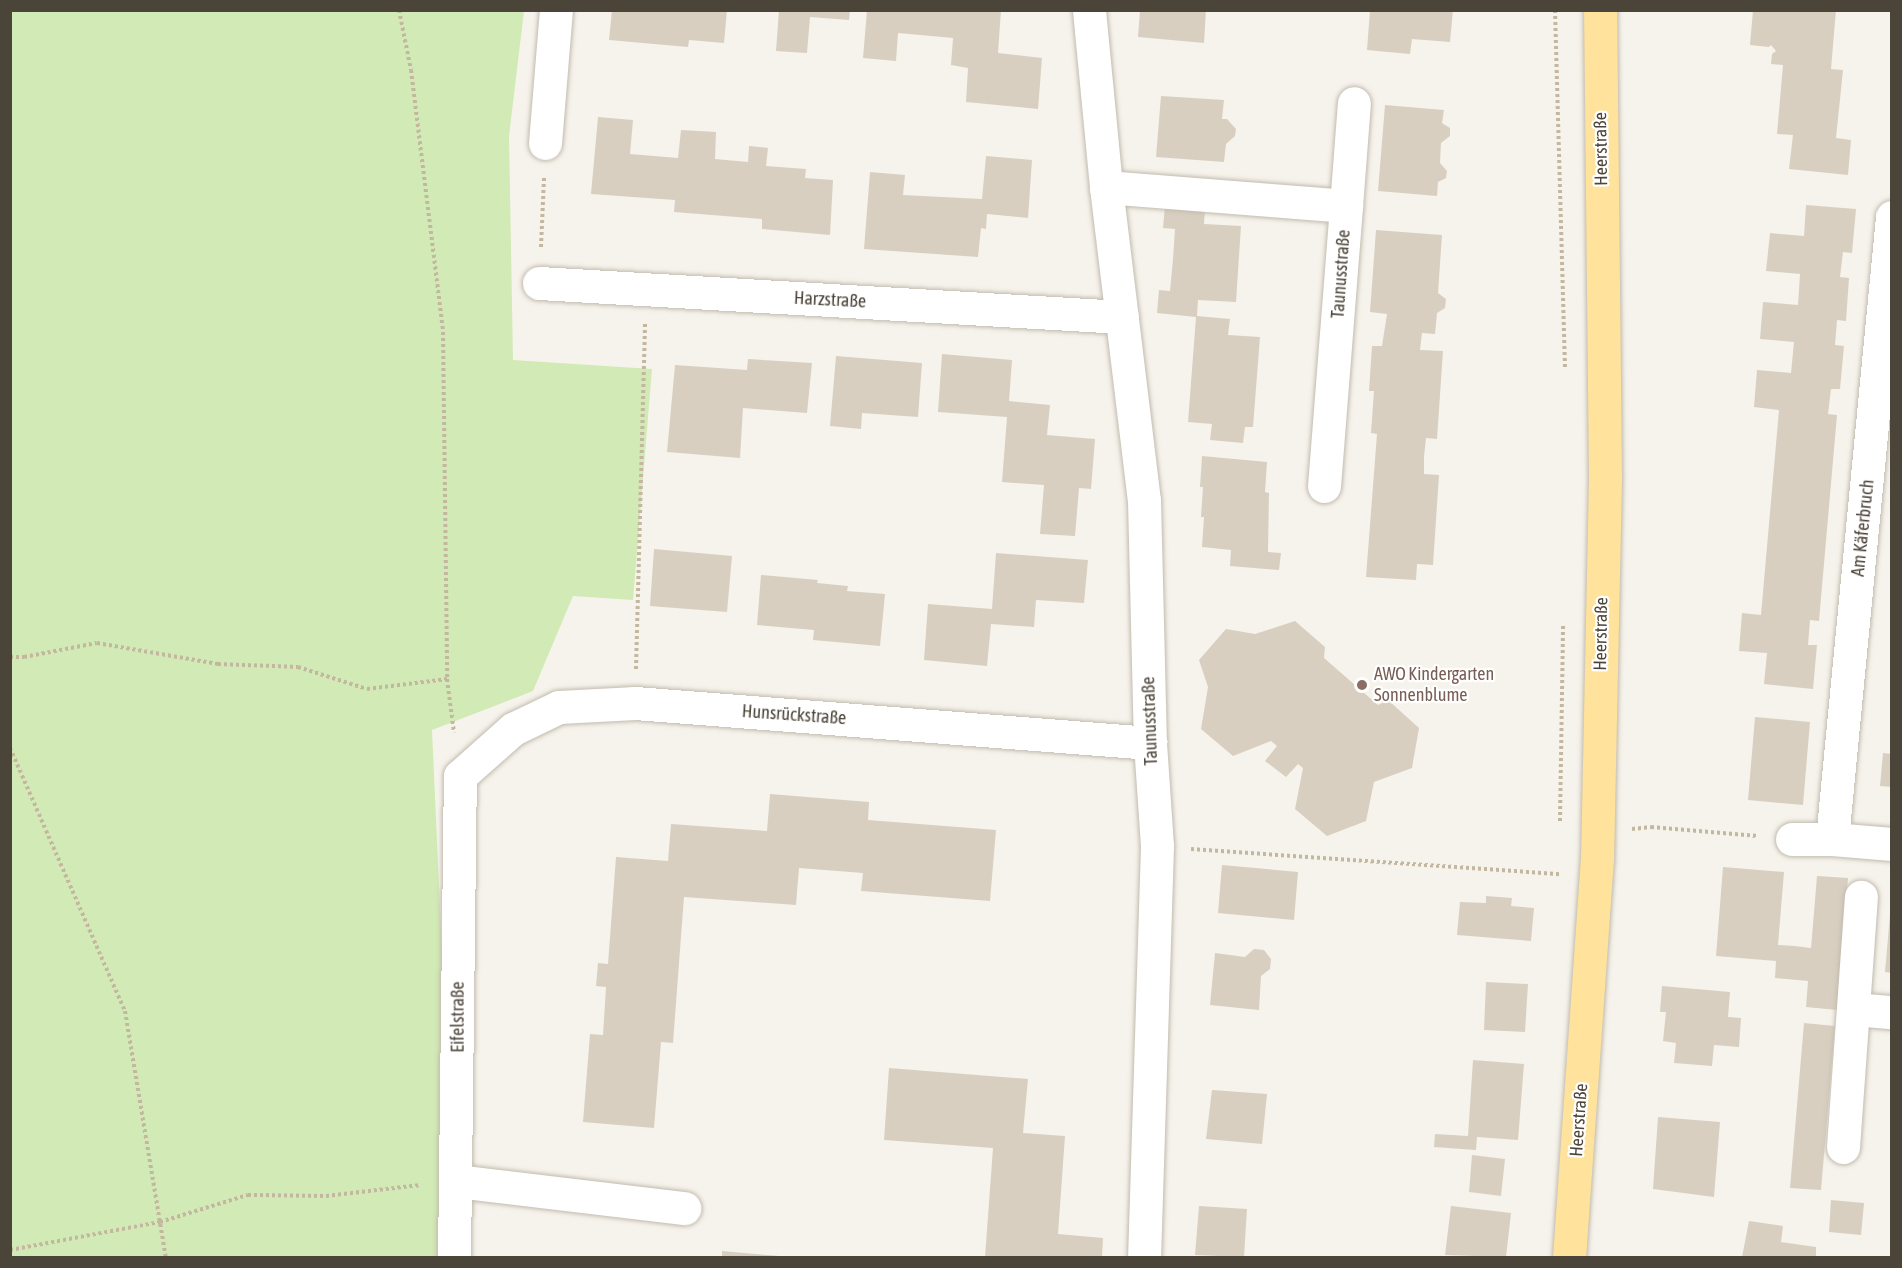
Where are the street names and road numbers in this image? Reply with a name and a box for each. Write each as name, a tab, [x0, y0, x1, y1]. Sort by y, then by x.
street label: Heerstraße	[1590, 112, 1612, 186]
street label: Taunusstraße	[1327, 229, 1355, 319]
street label: Harzstraße	[793, 287, 867, 313]
street label: Am Käferbruch	[1847, 478, 1879, 578]
street label: Heerstraße	[1590, 597, 1612, 671]
street label: Taunusstraße	[1138, 676, 1162, 766]
street label: Hunsrückstraße	[741, 701, 847, 729]
street label: Eifelstraße	[447, 981, 469, 1053]
street label: Heerstraße	[1566, 1083, 1592, 1157]

